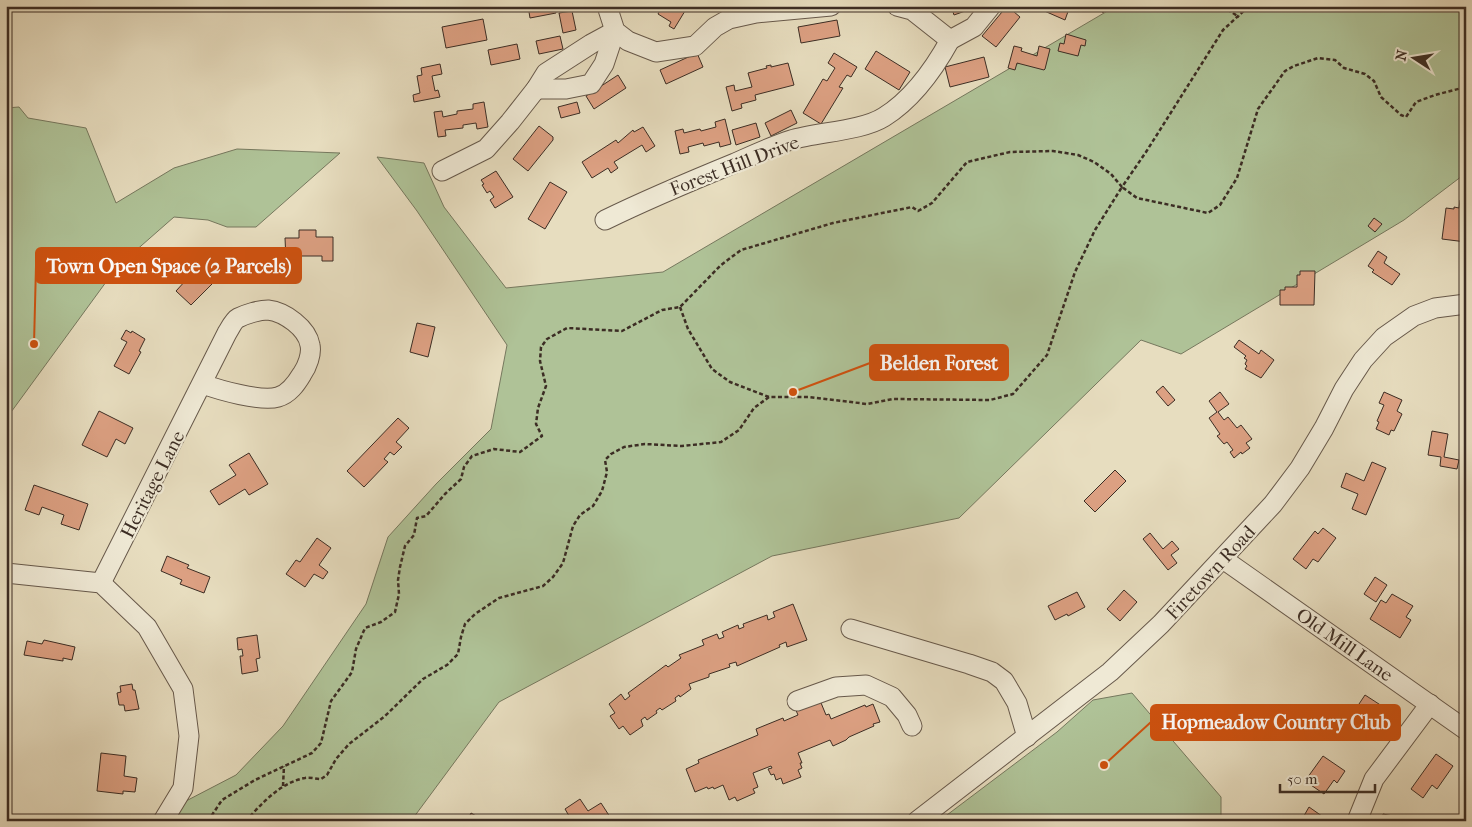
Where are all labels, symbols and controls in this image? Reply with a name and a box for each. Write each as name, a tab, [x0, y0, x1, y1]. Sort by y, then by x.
north arrow	[1390, 32, 1440, 82]
text: N	[1392, 48, 1411, 62]
street label: Forest Hill Drive	[667, 131, 802, 201]
callout: Town Open Space (2 Parcels)	[36, 248, 301, 283]
text: Town Open Space (2 Parcels)	[45, 255, 292, 278]
callout: Belden Forest	[870, 345, 1008, 380]
text: Belden Forest	[880, 352, 999, 375]
street label: Heritage Lane	[116, 427, 189, 542]
street label: Firetown Road	[1162, 521, 1260, 624]
street label: Old Mill Lane	[1292, 603, 1397, 686]
callout: Hopmeadow Country Club	[1151, 705, 1400, 740]
text: Hopmeadow Country Club	[1161, 711, 1391, 734]
scale bar	[1280, 762, 1374, 794]
text: 50 m	[1287, 770, 1318, 788]

